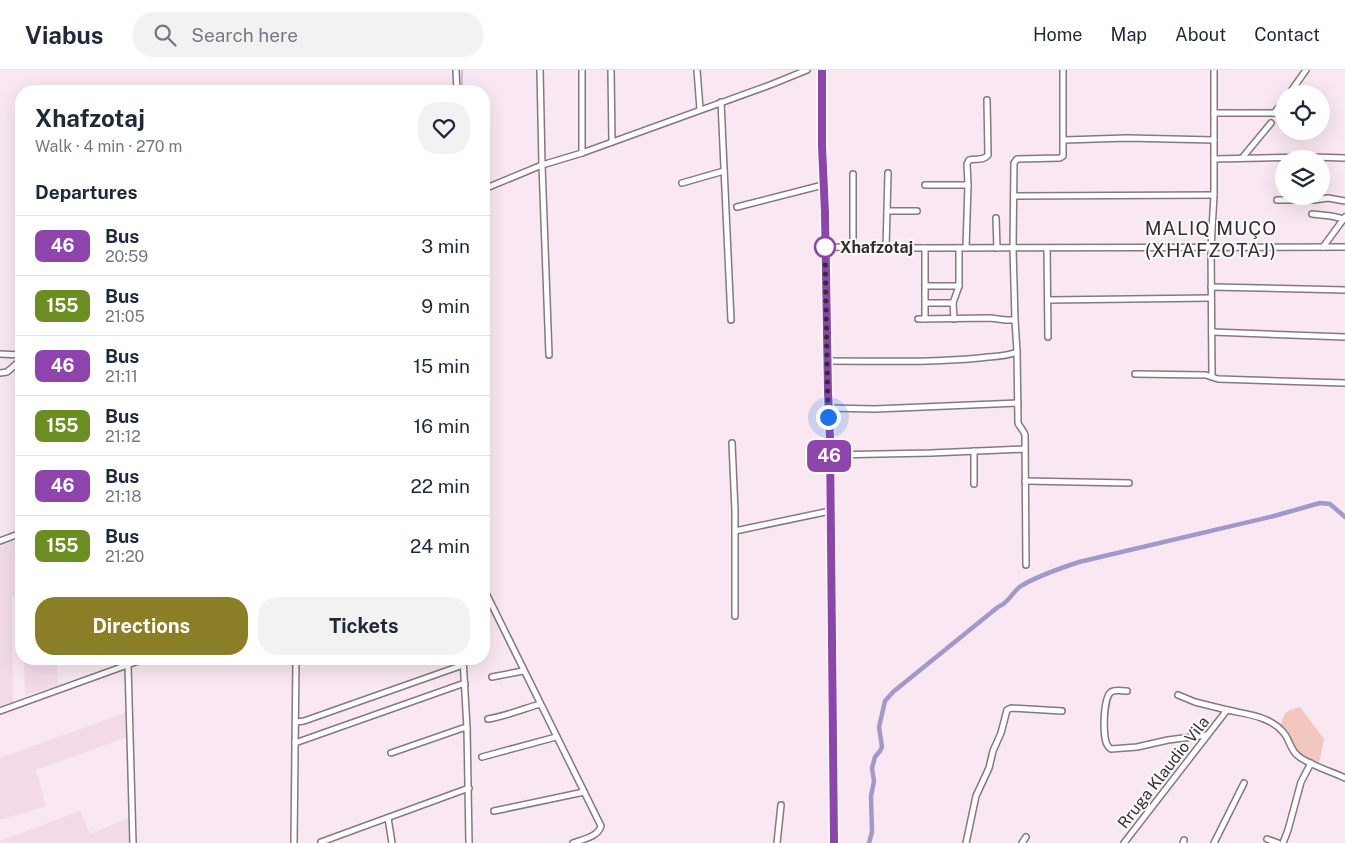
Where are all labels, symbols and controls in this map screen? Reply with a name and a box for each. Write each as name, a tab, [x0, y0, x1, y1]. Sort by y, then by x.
search box	[133, 12, 483, 57]
text: Viabus	[25, 21, 103, 49]
icon: search	[151, 21, 179, 49]
text: Search here	[191, 24, 298, 46]
text: Home	[1033, 24, 1083, 45]
text: Map	[1111, 24, 1147, 45]
text: About	[1175, 24, 1226, 45]
text: Contact	[1254, 24, 1320, 45]
map controls	[1275, 85, 1330, 205]
button: locate	[1275, 85, 1330, 140]
button: heart	[418, 102, 470, 154]
text: Xhafzotaj	[35, 104, 145, 132]
text: Walk · 4 min · 270 m	[35, 137, 182, 156]
button: layers	[1275, 150, 1330, 205]
text: Departures	[35, 181, 138, 203]
district label: MALIQ MUÇO (XHAFZOTAJ)	[1145, 217, 1277, 261]
text: Bus	[105, 225, 139, 247]
text: 46	[51, 235, 74, 256]
text: 3 min	[421, 235, 470, 257]
marker: Xhafzotaj	[814, 236, 836, 258]
place label: Xhafzotaj	[840, 238, 913, 257]
text: 20:59	[105, 247, 148, 266]
text: Bus	[105, 285, 139, 307]
text: 155	[46, 295, 79, 316]
text: 9 min	[421, 295, 470, 317]
text: 21:05	[105, 307, 145, 326]
text: Bus	[105, 345, 139, 367]
text: 46	[51, 355, 74, 376]
text: 15 min	[413, 355, 470, 377]
text: 21:11	[105, 367, 138, 386]
text: Bus	[105, 405, 139, 427]
your location	[816, 405, 841, 430]
text: 155	[46, 415, 79, 436]
text: 16 min	[414, 415, 470, 437]
text: 21:12	[105, 427, 141, 446]
line badge: 46	[806, 440, 852, 472]
text: 46	[817, 445, 841, 466]
text: Bus	[105, 465, 139, 487]
text: 46	[51, 475, 74, 496]
text: 22 min	[411, 475, 470, 497]
text: 21:18	[105, 487, 142, 506]
text: Bus	[105, 525, 139, 547]
text: 155	[46, 535, 79, 556]
text: 24 min	[410, 535, 470, 557]
text: 21:20	[105, 547, 144, 566]
button: Directions	[35, 597, 248, 655]
button: Tickets	[258, 597, 470, 655]
street label: Rruga Klaudio Vila	[1114, 712, 1213, 832]

